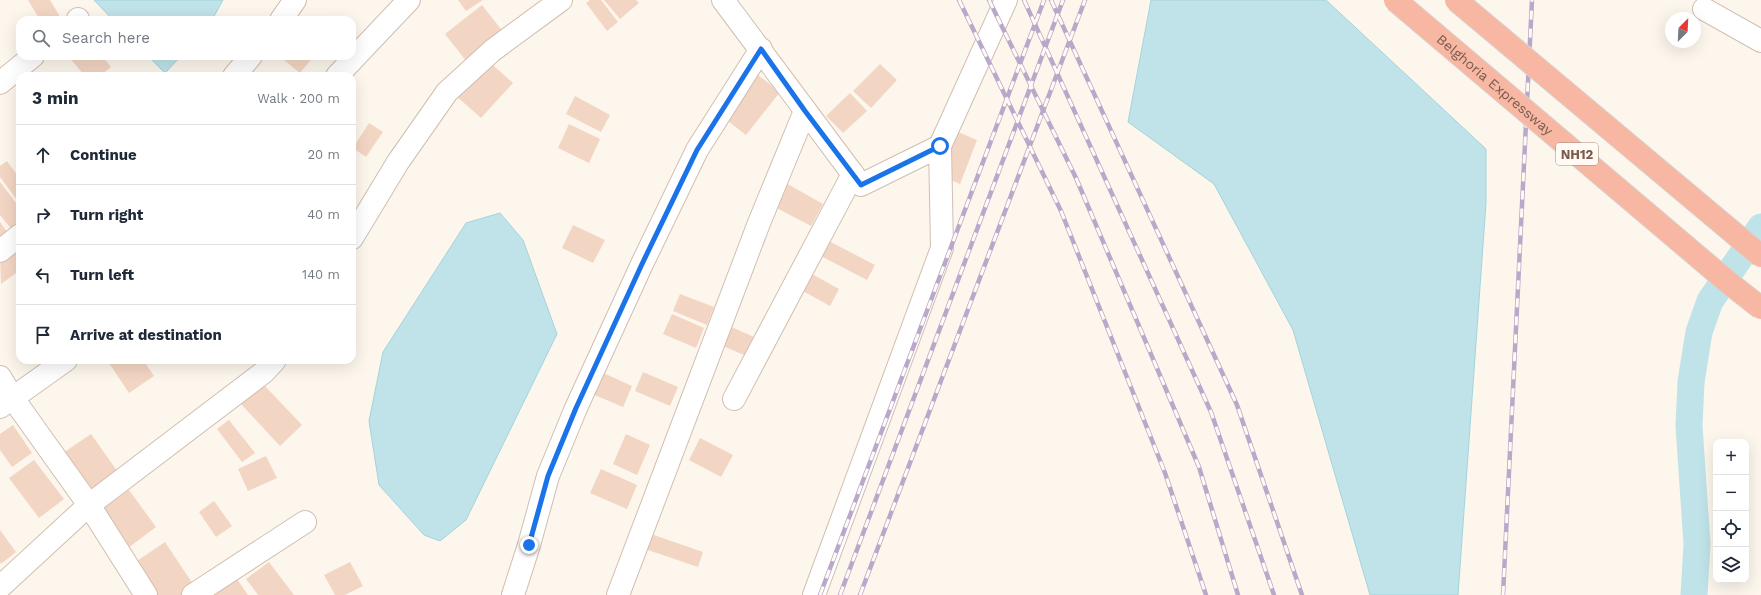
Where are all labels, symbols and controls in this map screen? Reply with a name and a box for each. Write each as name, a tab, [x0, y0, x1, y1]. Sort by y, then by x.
north arrow	[1665, 12, 1701, 48]
search box	[16, 16, 356, 60]
icon: search	[30, 27, 52, 49]
text: Search here	[62, 29, 150, 47]
street label: Belghoria Expressway	[1434, 31, 1557, 139]
text: 3 min	[32, 88, 78, 108]
text: Walk · 200 m	[257, 91, 340, 106]
route start	[931, 137, 949, 155]
road number: NH12	[1556, 143, 1598, 165]
icon: ahead	[32, 144, 54, 166]
text: Continue	[70, 146, 137, 164]
text: 20 m	[308, 147, 340, 162]
icon: right	[32, 204, 54, 226]
text: Turn right	[70, 206, 143, 224]
text: 40 m	[307, 207, 340, 222]
icon: left	[32, 264, 54, 286]
text: Turn left	[70, 266, 134, 284]
text: 140 m	[302, 267, 340, 282]
icon: arrive	[32, 324, 54, 346]
text: Arrive at destination	[70, 326, 222, 344]
map controls	[1713, 439, 1749, 583]
button: +	[1713, 439, 1749, 475]
button: −	[1713, 475, 1749, 511]
button: locate	[1713, 511, 1749, 547]
route end	[520, 536, 538, 554]
button: layers	[1713, 547, 1749, 583]

